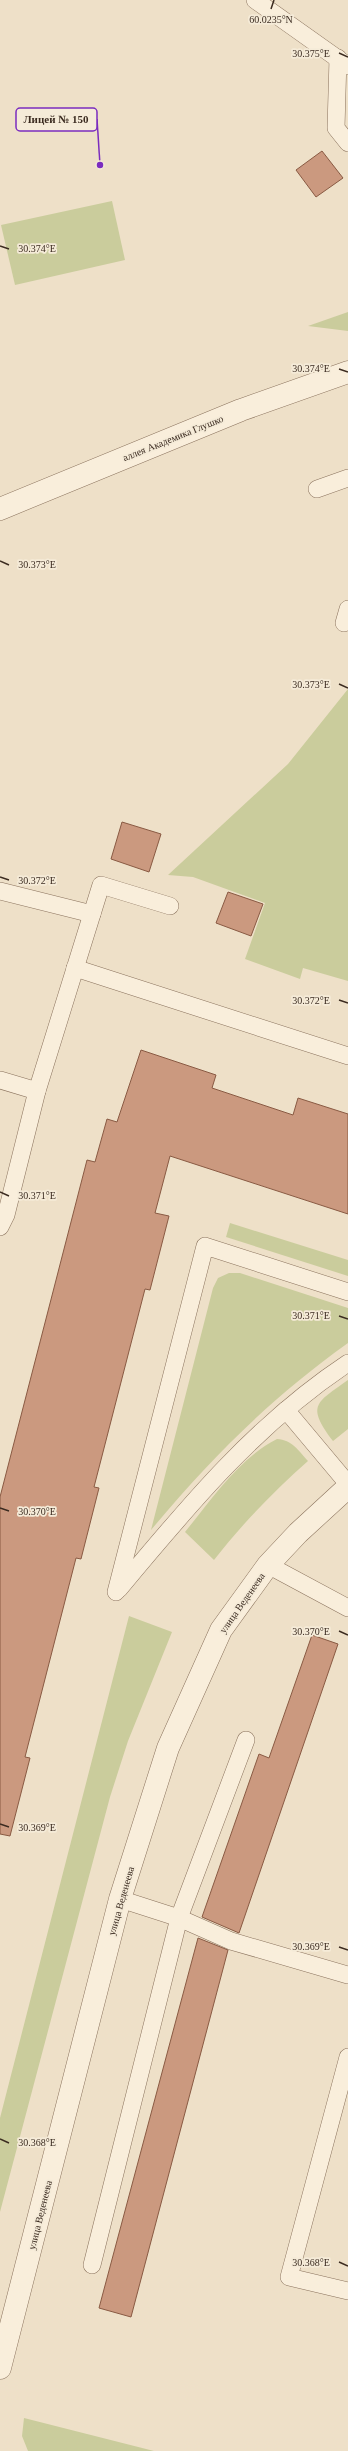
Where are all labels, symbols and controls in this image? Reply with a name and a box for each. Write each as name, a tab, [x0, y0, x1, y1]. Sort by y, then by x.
text: 60.0235°N	[249, 14, 293, 25]
text: 30.375°E	[292, 48, 330, 59]
callout: Лицей № 150	[16, 108, 97, 131]
text: Лицей № 150	[23, 113, 89, 125]
text: 30.374°E	[18, 243, 56, 254]
text: 30.374°E	[292, 363, 330, 374]
street label: аллея Академика Глушко	[121, 413, 225, 463]
text: 30.373°E	[18, 559, 56, 570]
text: 30.373°E	[292, 679, 330, 690]
text: 30.372°E	[18, 875, 56, 886]
text: 30.372°E	[292, 995, 330, 1006]
text: 30.371°E	[18, 1190, 56, 1201]
text: 30.371°E	[292, 1310, 330, 1321]
text: 30.370°E	[18, 1506, 56, 1517]
street label: улица Веденеева	[217, 1570, 267, 1635]
text: 30.370°E	[292, 1626, 330, 1637]
text: 30.369°E	[18, 1822, 56, 1833]
street label: улица Веденеева	[106, 1865, 136, 1937]
text: 30.369°E	[292, 1941, 330, 1952]
text: 30.368°E	[18, 2137, 56, 2148]
street label: улица Веденеева	[26, 2179, 54, 2251]
text: 30.368°E	[292, 2257, 330, 2268]

